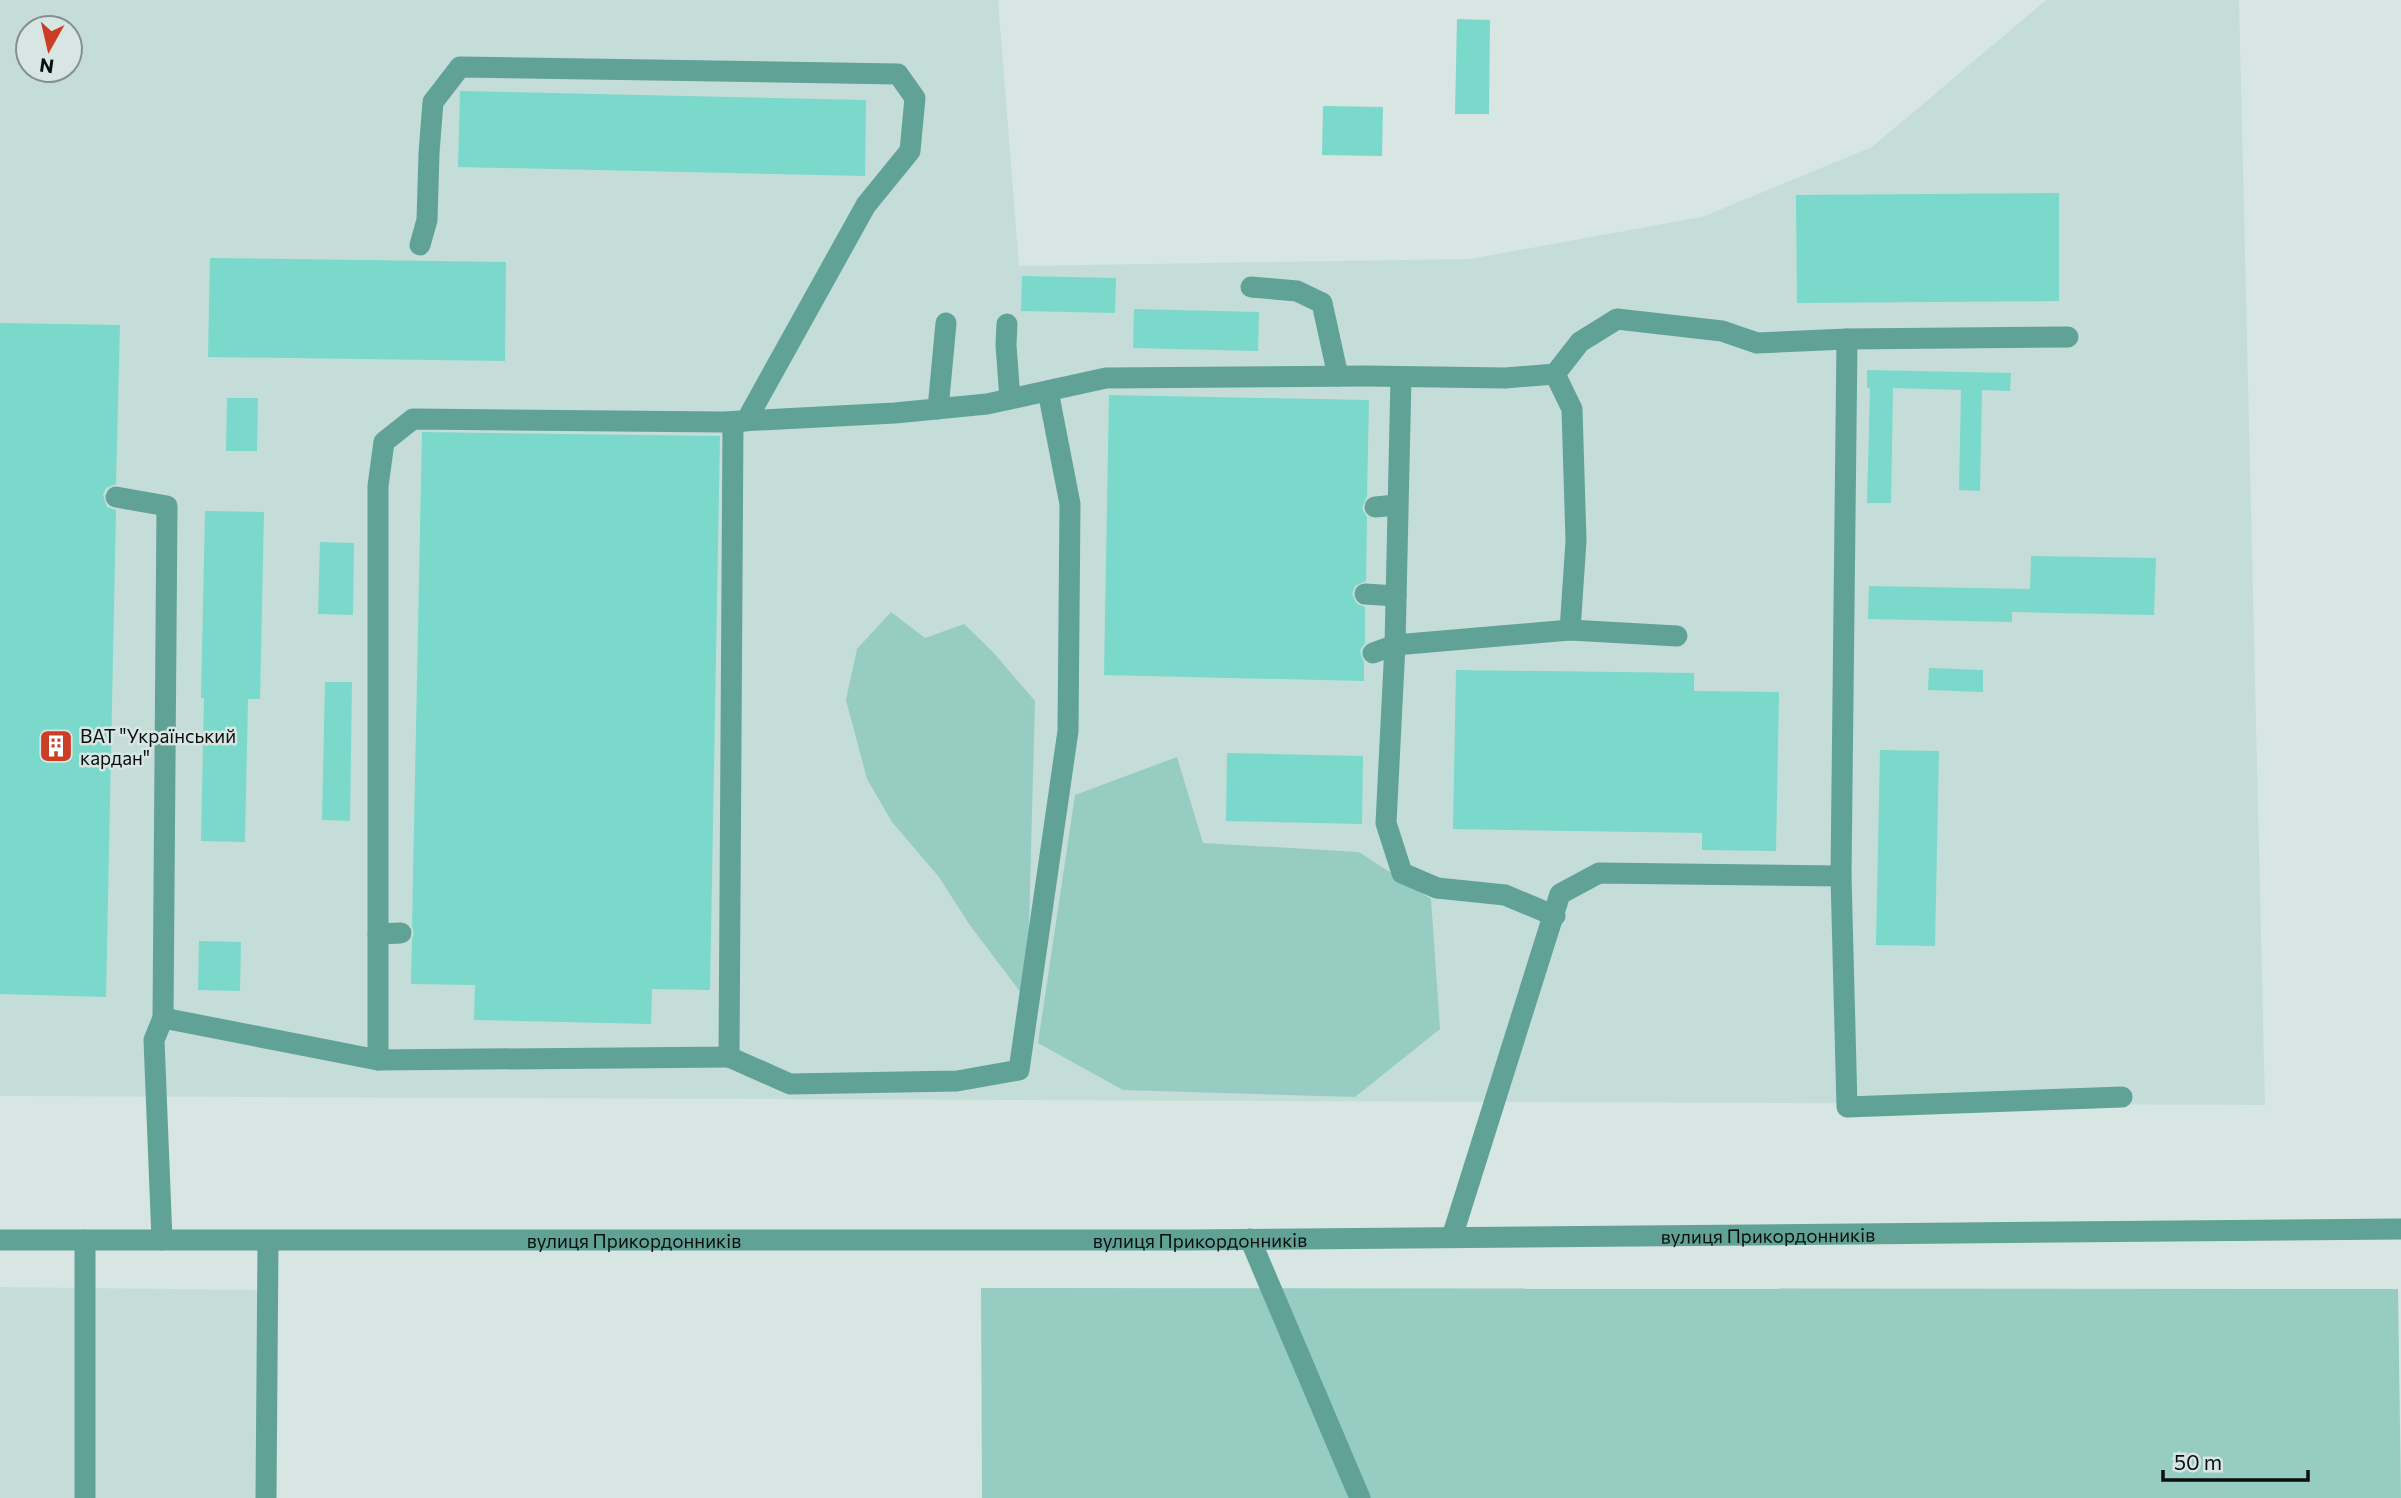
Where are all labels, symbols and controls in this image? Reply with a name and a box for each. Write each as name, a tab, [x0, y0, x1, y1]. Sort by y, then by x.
north arrow	[14, 14, 84, 84]
text: N	[38, 54, 55, 79]
place label: ВАТ "Український кардан"	[80, 724, 236, 769]
building icon: ВАТ "Український кардан"	[37, 727, 75, 765]
street label: вулиця Прикордонників	[1661, 1222, 1875, 1247]
street label: вулиця Прикордонників	[1093, 1227, 1307, 1252]
street label: вулиця Прикордонників	[527, 1229, 741, 1252]
scale bar	[2163, 1438, 2308, 1482]
text: 50 m	[2174, 1449, 2222, 1474]

